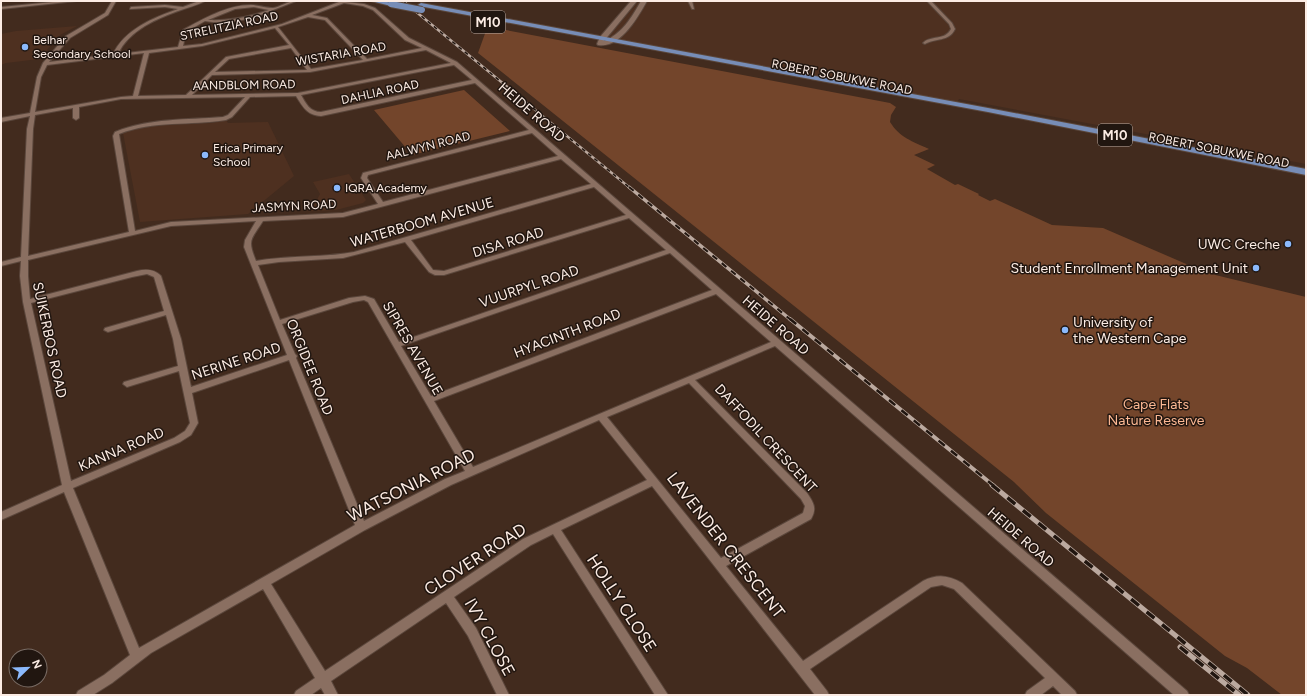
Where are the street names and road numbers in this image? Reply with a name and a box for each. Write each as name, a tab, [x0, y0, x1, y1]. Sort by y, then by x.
street label: STRELITZIA ROAD	[179, 9, 279, 43]
road number: M10	[471, 11, 505, 33]
street label: WISTARIA ROAD	[295, 39, 387, 69]
street label: ROBERT SOBUKWE ROAD	[771, 56, 913, 98]
street label: AANDBLOM ROAD	[192, 77, 296, 93]
street label: DAHLIA ROAD	[340, 77, 420, 107]
street label: HEIDE ROAD	[495, 79, 568, 146]
road number: M10	[1098, 124, 1132, 146]
street label: AALWYN ROAD	[384, 129, 472, 163]
street label: ROBERT SOBUKWE ROAD	[1148, 129, 1290, 171]
street label: WATERBOOM AVENUE	[348, 194, 496, 251]
street label: JASMYN ROAD	[251, 197, 337, 215]
street label: DISA ROAD	[470, 224, 546, 261]
street label: VUURPYL ROAD	[477, 261, 581, 311]
street label: SUIKERBOS ROAD	[29, 281, 70, 400]
street label: HEIDE ROAD	[739, 292, 812, 359]
street label: SIPRES AVENUE	[379, 298, 446, 398]
street label: HYACINTH ROAD	[511, 305, 623, 362]
street label: ORGIDEE ROAD	[283, 317, 337, 418]
street label: NERINE ROAD	[189, 339, 283, 384]
street label: DAFFODIL CRESCENT	[711, 381, 820, 496]
street label: KANNA ROAD	[76, 424, 167, 475]
street label: WATSONIA ROAD	[344, 444, 478, 526]
street label: LAVENDER CRESCENT	[663, 468, 790, 622]
street label: HEIDE ROAD	[984, 504, 1057, 571]
street label: CLOVER ROAD	[420, 519, 530, 599]
street label: HOLLY CLOSE	[583, 550, 661, 656]
street label: IVY CLOSE	[461, 595, 519, 679]

